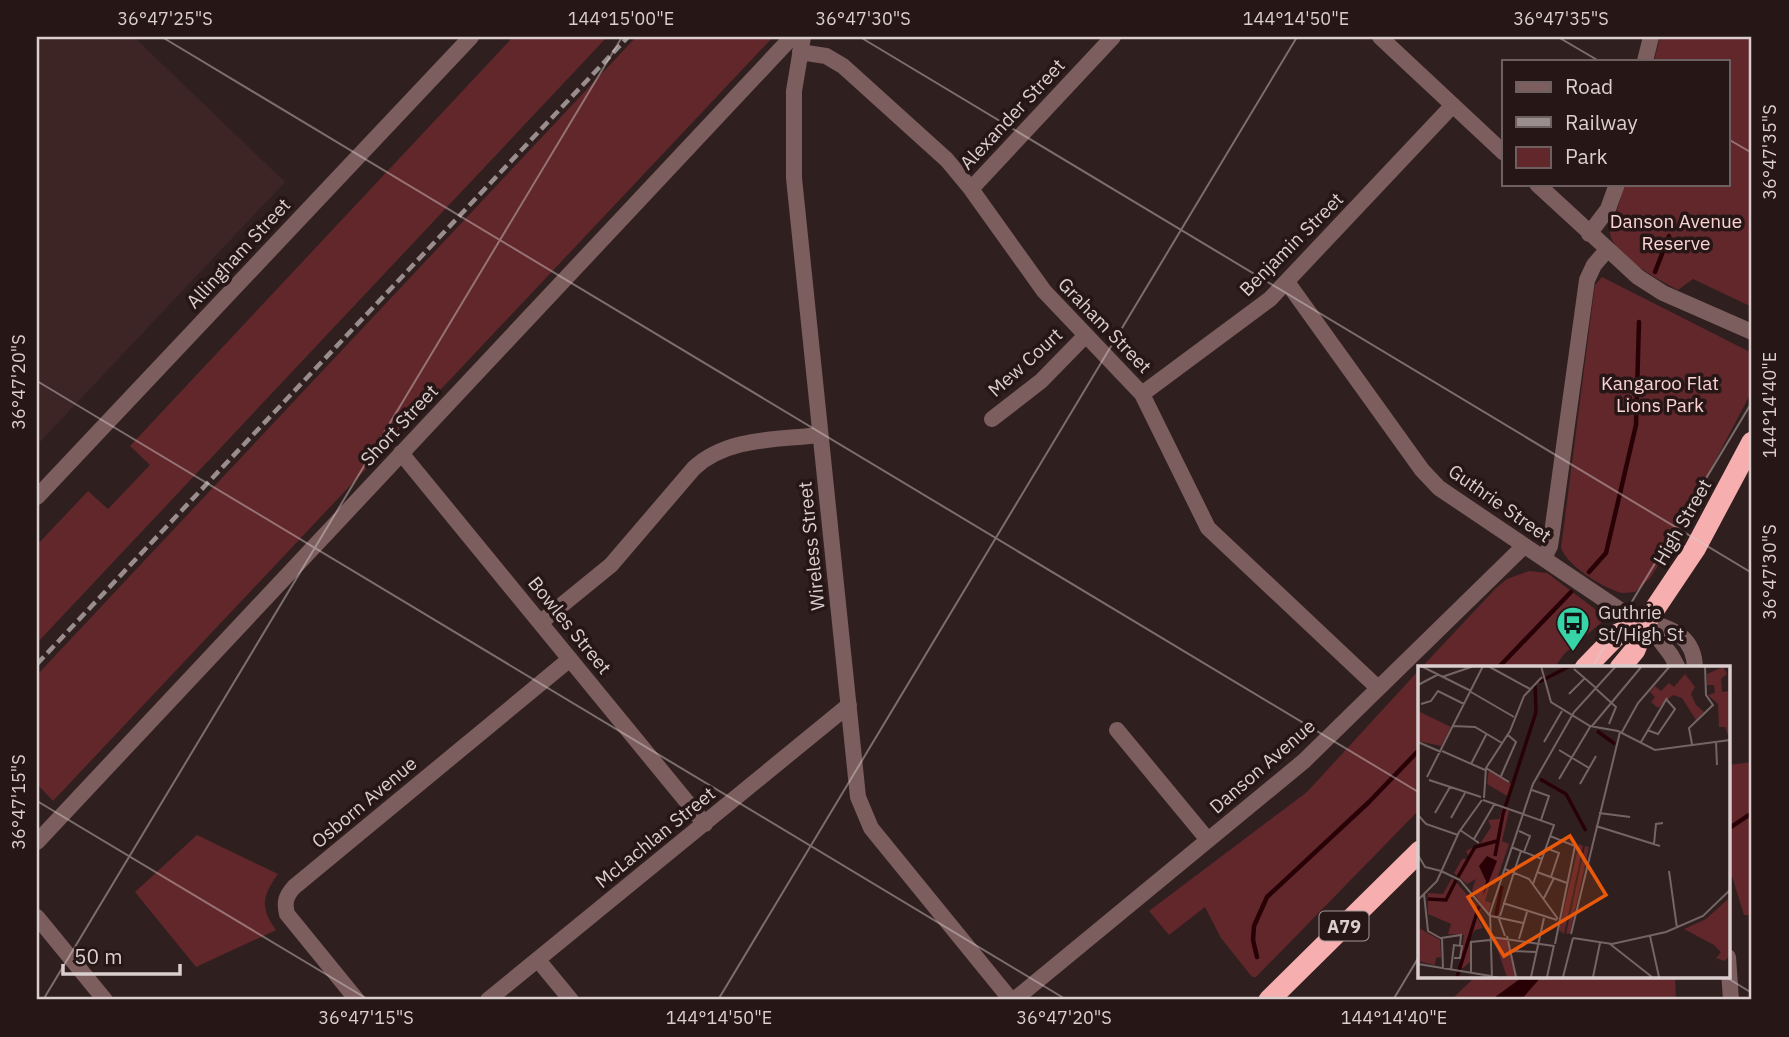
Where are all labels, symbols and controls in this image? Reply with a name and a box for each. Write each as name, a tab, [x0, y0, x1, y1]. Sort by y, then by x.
text: 36°47'25"S	[117, 7, 213, 30]
text: 144°15'00"E	[568, 7, 674, 30]
text: 36°47'30"S	[815, 7, 911, 30]
text: 144°14'50"E	[1243, 7, 1349, 30]
text: 36°47'35"S	[1513, 7, 1609, 30]
street label: Alexander Street	[954, 53, 1070, 175]
legend	[1502, 60, 1730, 186]
text: Road	[1565, 72, 1613, 100]
text: 36°47'35"S	[1758, 104, 1781, 200]
text: Railway	[1565, 108, 1638, 136]
text: Park	[1565, 142, 1608, 170]
street label: Benjamin Street	[1234, 187, 1348, 301]
street label: Allingham Street	[181, 193, 295, 313]
park label: Danson Avenue Reserve	[1610, 209, 1742, 255]
street label: Graham Street	[1053, 272, 1157, 378]
street label: Mew Court	[983, 322, 1067, 402]
text: 36°47'20"S	[7, 334, 30, 430]
text: 144°14'40"E	[1758, 352, 1781, 458]
park label: Kangaroo Flat Lions Park	[1601, 371, 1719, 417]
street label: Short Street	[355, 379, 443, 471]
street label: Guthrie Street	[1444, 459, 1556, 547]
street label: High Street	[1648, 475, 1716, 569]
street label: Wireless Street	[792, 480, 830, 612]
text: 36°47'30"S	[1758, 524, 1781, 620]
street label: Bowles Street	[523, 571, 617, 679]
place label: Guthrie St/High St	[1598, 600, 1684, 646]
bus stop icon: Guthrie St/High St	[1554, 604, 1592, 653]
inset map	[1418, 666, 1730, 978]
street label: Danson Avenue	[1204, 714, 1320, 818]
street label: Osborn Avenue	[306, 751, 422, 853]
text: 36°47'15"S	[7, 754, 30, 850]
street label: McLachlan Street	[590, 781, 720, 893]
road number: A79	[1320, 911, 1368, 940]
scale bar	[63, 932, 180, 976]
text: 50 m	[74, 942, 123, 970]
text: 36°47'15"S	[318, 1006, 414, 1029]
text: 144°14'50"E	[666, 1006, 772, 1029]
text: 36°47'20"S	[1016, 1006, 1112, 1029]
text: 144°14'40"E	[1341, 1006, 1447, 1029]

